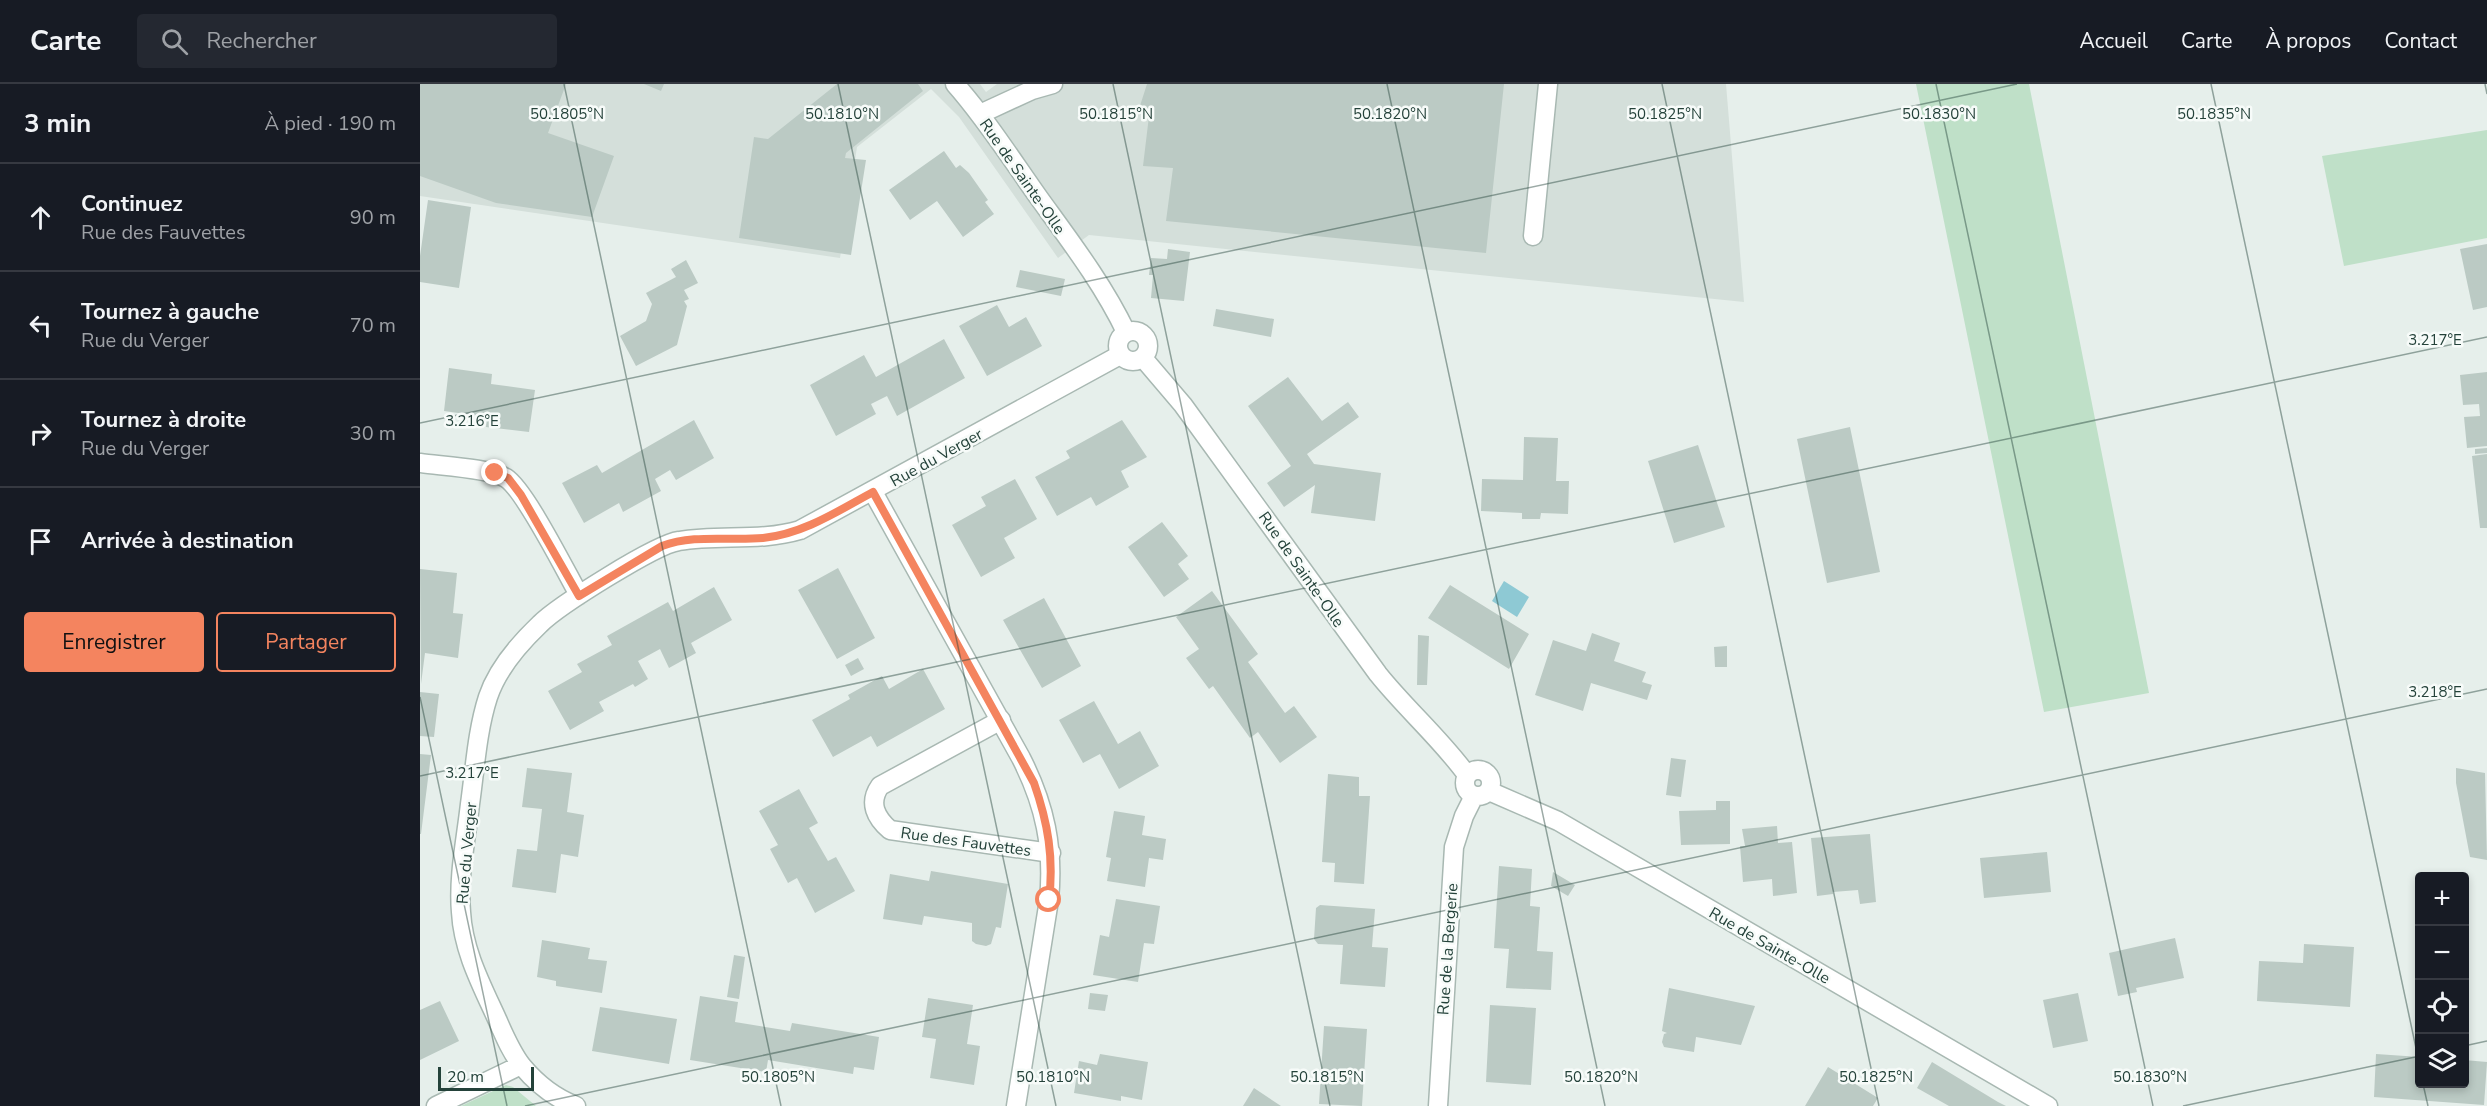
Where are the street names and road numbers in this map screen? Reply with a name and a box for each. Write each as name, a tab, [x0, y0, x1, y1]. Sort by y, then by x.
street label: Rue de Sainte-Olle	[974, 114, 1070, 239]
street label: Rue du Verger	[886, 423, 987, 492]
street label: Rue de Sainte-Olle	[1253, 507, 1349, 632]
street label: Rue du Verger	[452, 801, 482, 905]
street label: Rue des Fauvettes	[899, 822, 1033, 862]
street label: Rue de la Bergerie	[1432, 882, 1464, 1016]
street label: Rue de Sainte-Olle	[1705, 902, 1834, 990]

